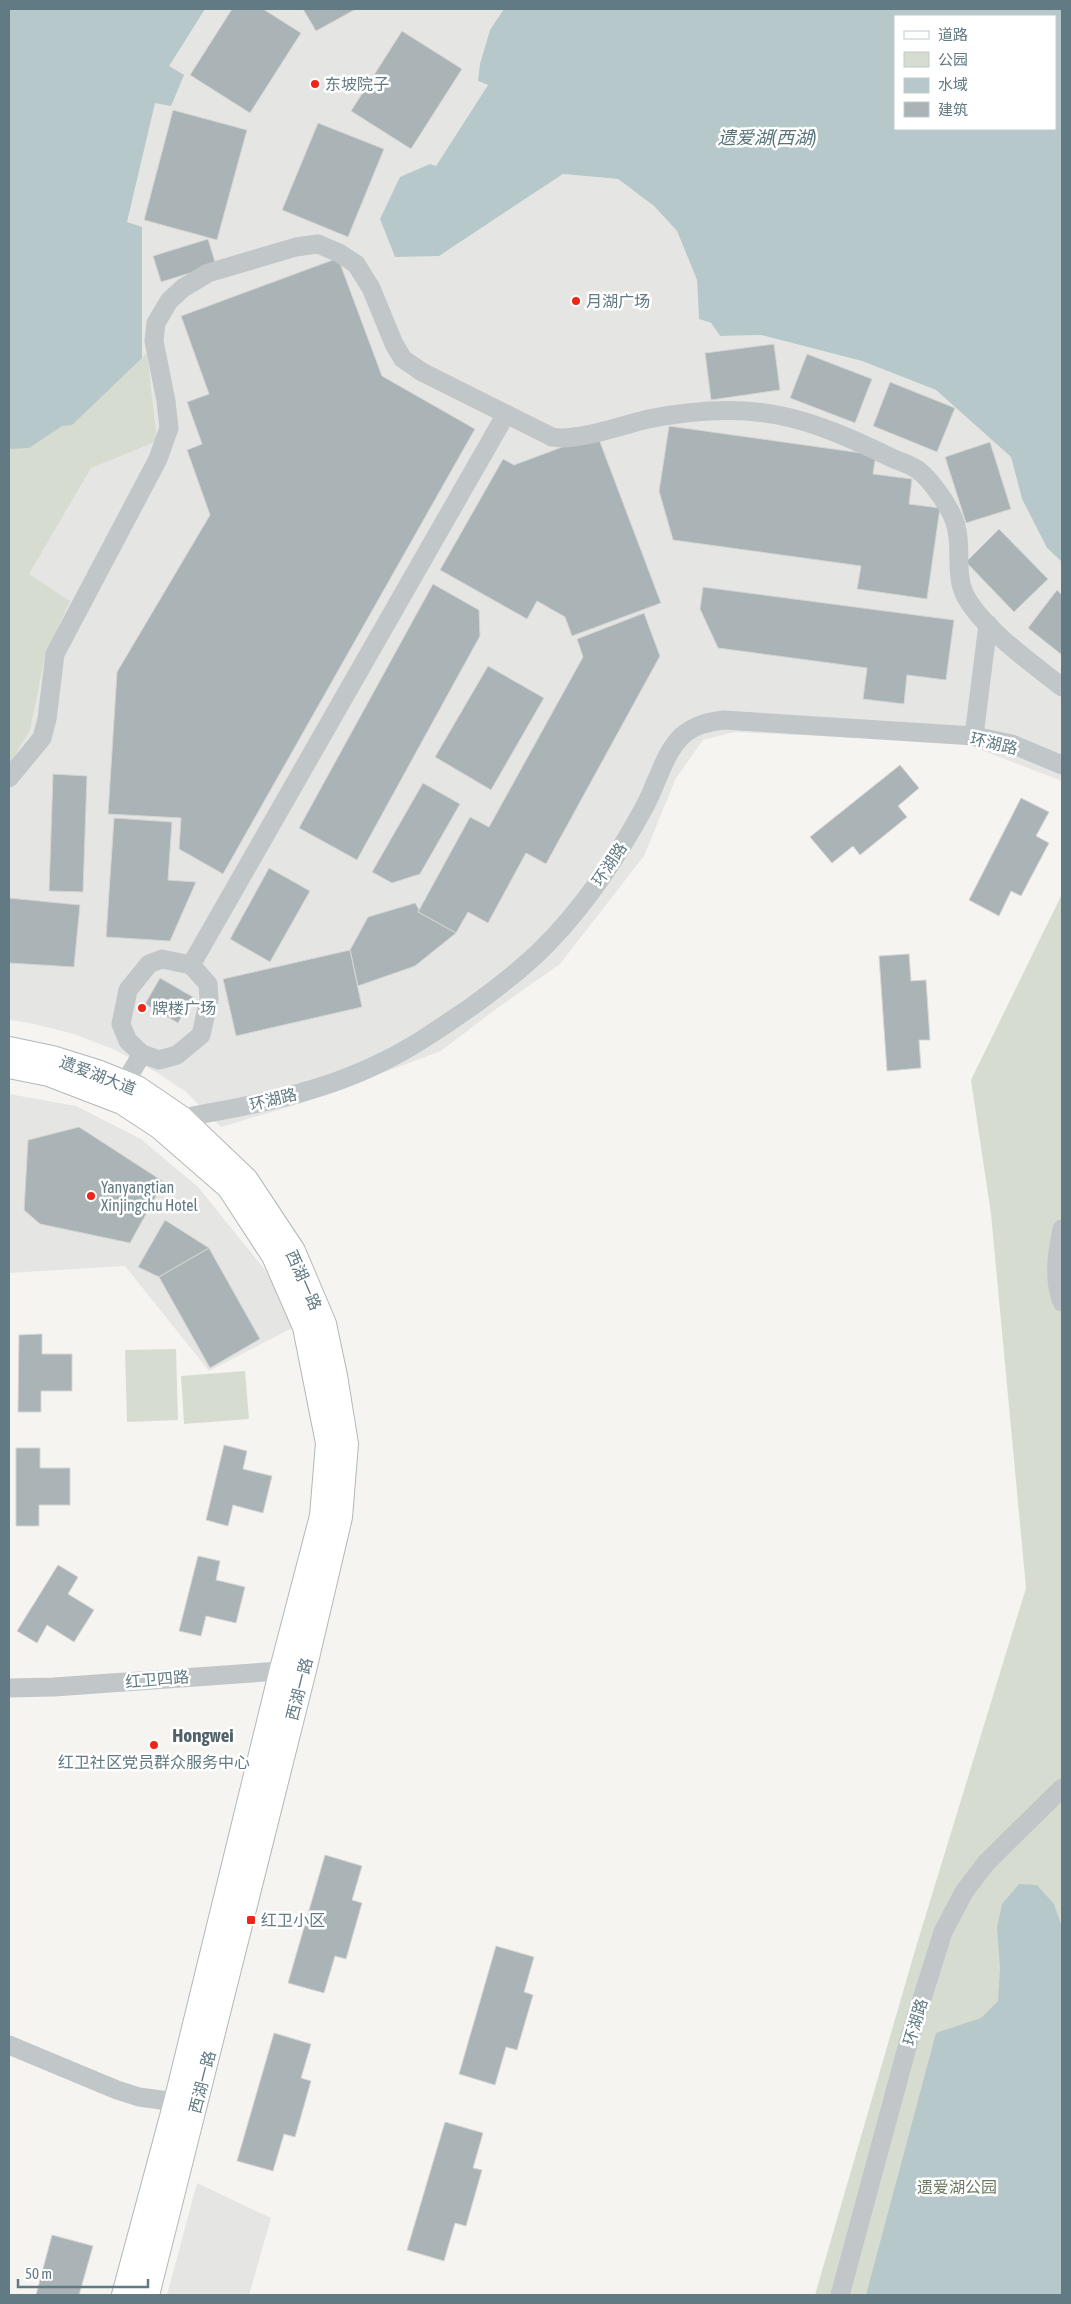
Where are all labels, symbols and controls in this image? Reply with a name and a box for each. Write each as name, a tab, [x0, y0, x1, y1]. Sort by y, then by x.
legend	[894, 15, 1056, 130]
text: 道路	[938, 26, 968, 43]
text: 公园	[938, 51, 968, 68]
place label: 东坡院子	[325, 75, 389, 93]
text: 水域	[938, 76, 968, 93]
marker: 东坡院子	[309, 78, 321, 90]
text: 建筑	[938, 101, 968, 118]
water label: 遗爱湖(西湖)	[718, 127, 816, 148]
place label: 月湖广场	[586, 292, 650, 310]
marker: 月湖广场	[570, 295, 582, 307]
street label: 环湖路	[969, 729, 1019, 757]
street label: 环湖路	[588, 839, 630, 889]
place label: 牌楼广场	[152, 999, 216, 1017]
marker: 牌楼广场	[136, 1002, 148, 1014]
street label: 遗爱湖大道	[57, 1052, 139, 1098]
street label: 环湖路	[248, 1084, 298, 1114]
place label: Yanyangtian Xinjingchu Hotel	[101, 1178, 198, 1215]
marker: Yanyangtian Xinjingchu Hotel	[85, 1190, 97, 1202]
street label: 西湖一路	[283, 1247, 325, 1313]
street label: 西湖一路	[283, 1656, 315, 1722]
street label: 红卫四路	[124, 1667, 190, 1691]
district label: Hongwei	[172, 1724, 234, 1746]
marker: 红卫社区党员群众服务中心	[148, 1739, 160, 1751]
place label: 红卫社区党员群众服务中心	[58, 1753, 250, 1771]
place label: 红卫小区	[261, 1911, 325, 1929]
marker: 红卫小区	[245, 1914, 257, 1926]
street label: 环湖路	[899, 1996, 931, 2048]
street label: 西湖一路	[186, 2049, 218, 2115]
park label: 遗爱湖公园	[917, 2178, 997, 2196]
scale bar	[18, 2256, 148, 2288]
text: 50 m	[25, 2265, 52, 2282]

